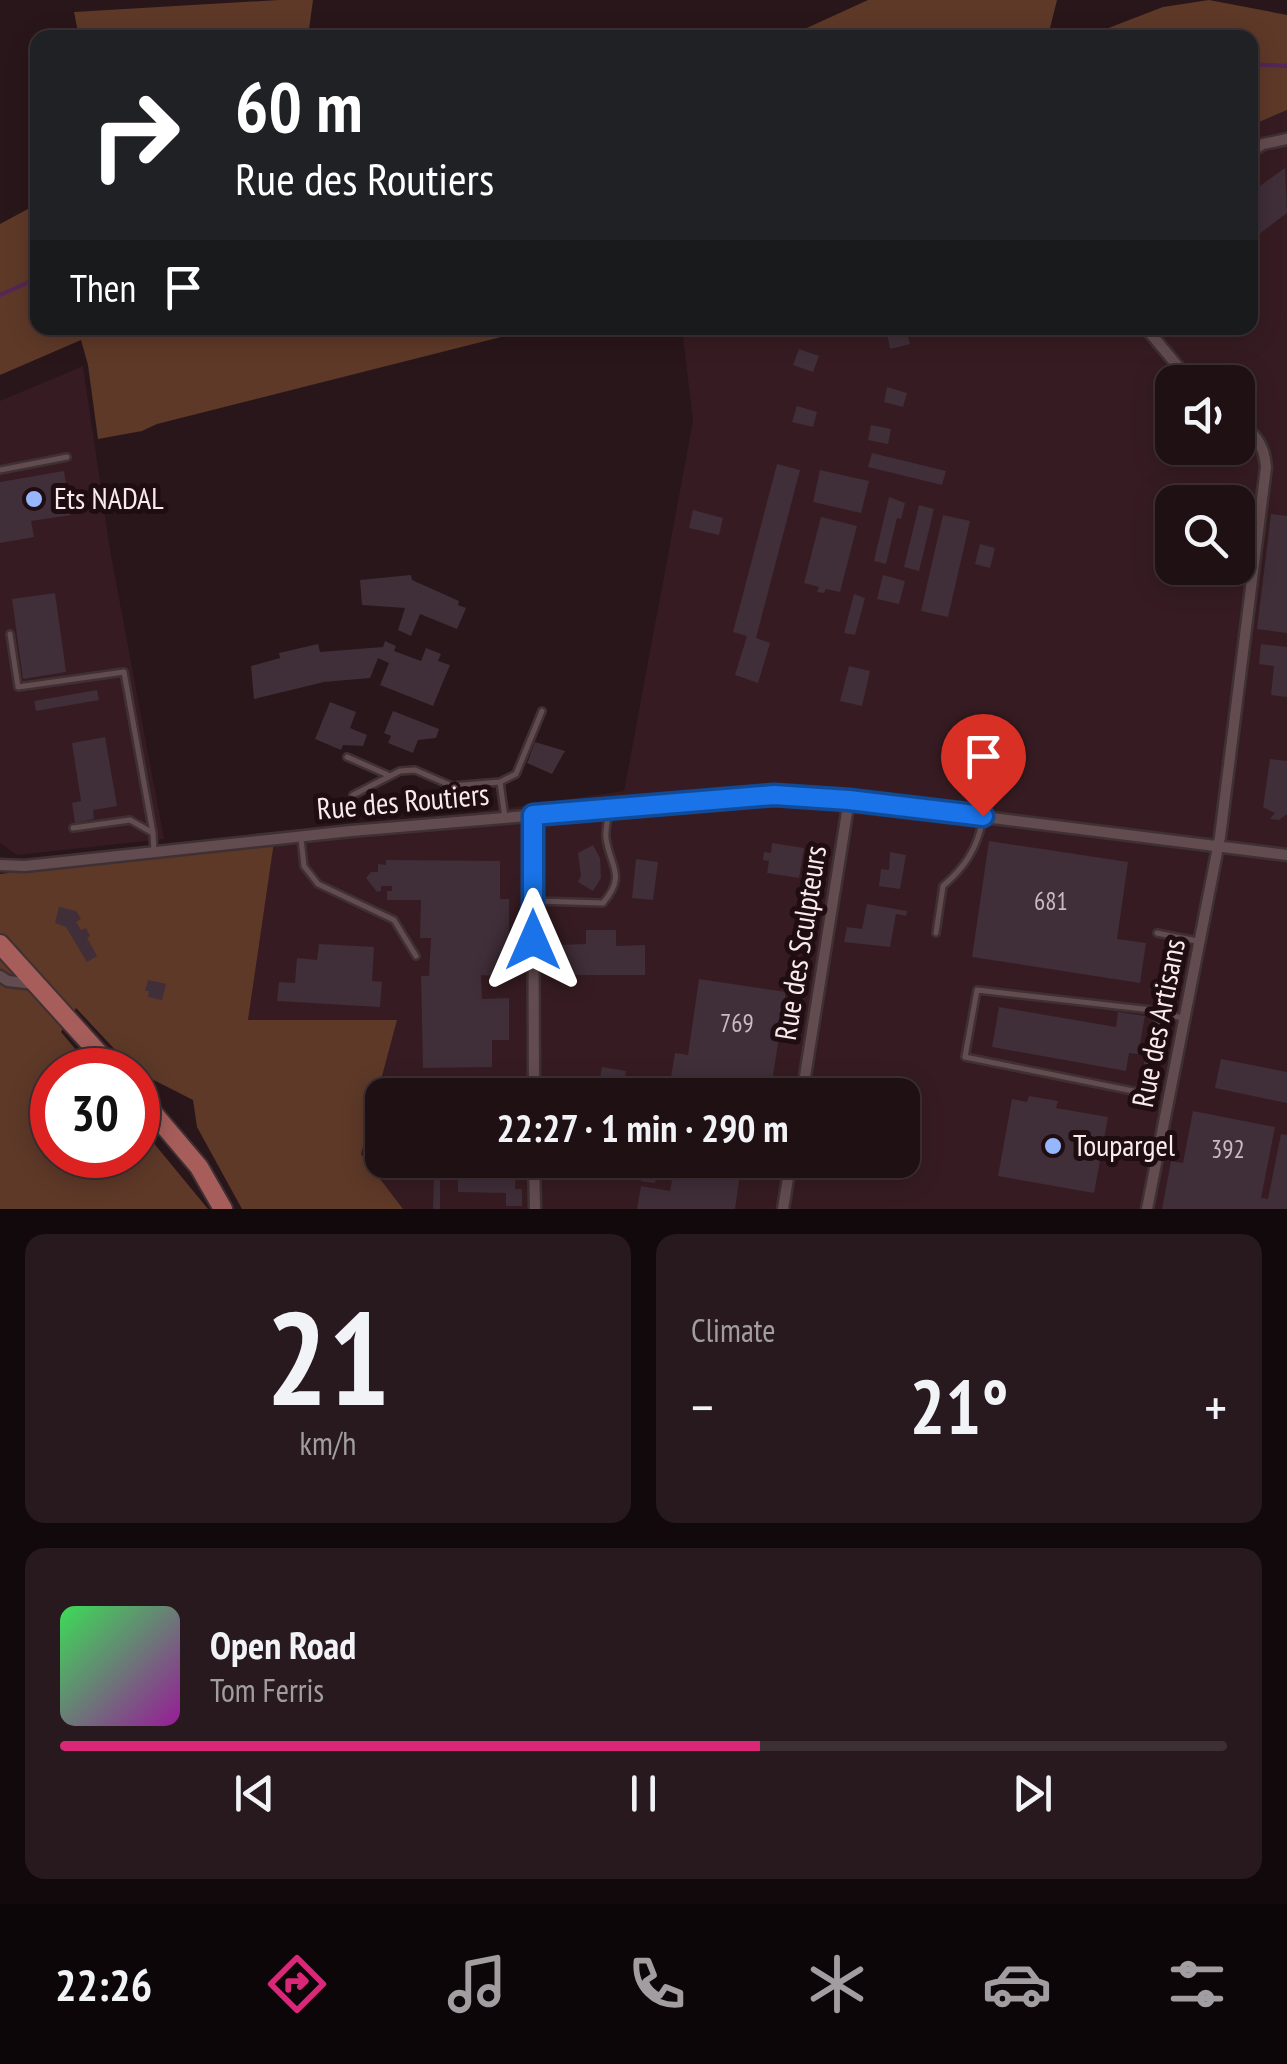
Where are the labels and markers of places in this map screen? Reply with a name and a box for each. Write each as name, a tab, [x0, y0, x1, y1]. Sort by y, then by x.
place label: Ets NADAL	[54, 478, 164, 517]
marker: Ets NADAL	[23, 488, 45, 510]
pin	[941, 714, 1026, 817]
place label: Toupargel	[1073, 1125, 1175, 1164]
marker: Toupargel	[1042, 1135, 1064, 1157]

